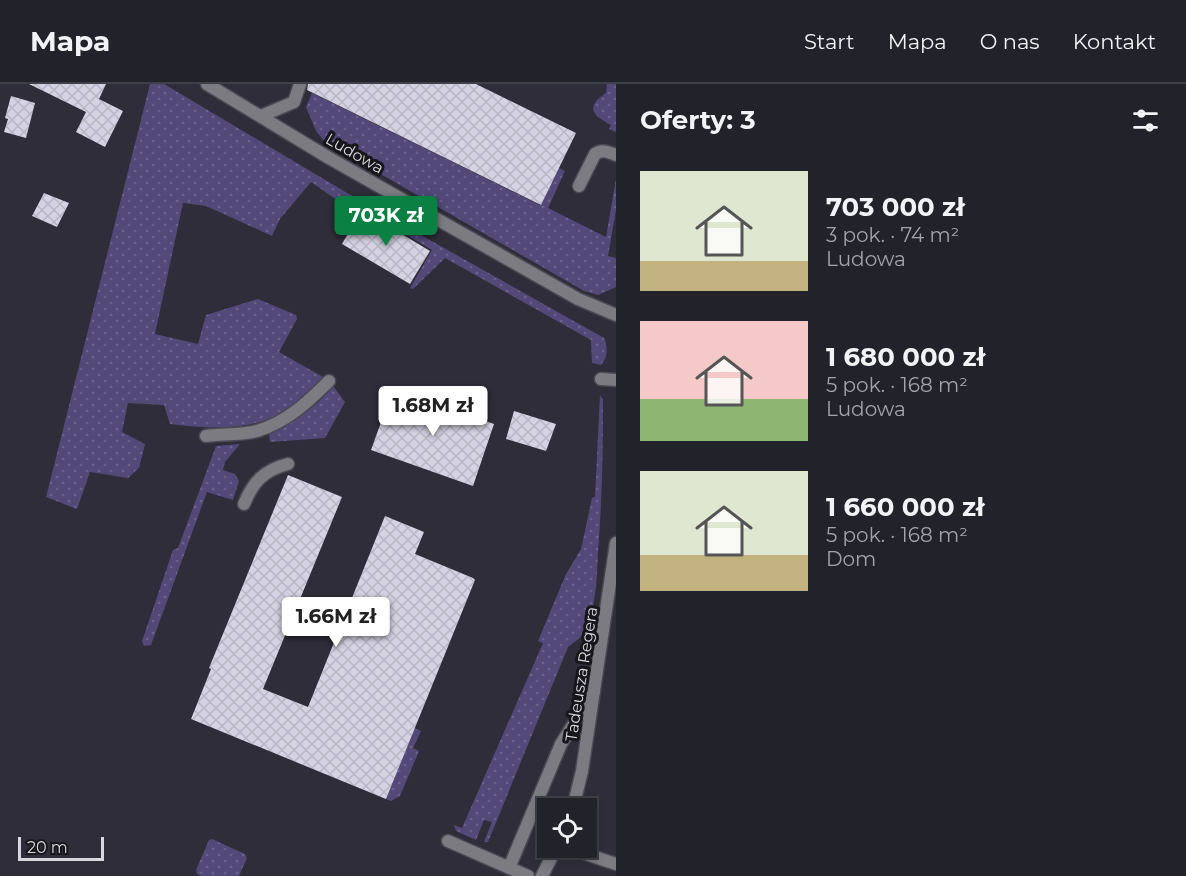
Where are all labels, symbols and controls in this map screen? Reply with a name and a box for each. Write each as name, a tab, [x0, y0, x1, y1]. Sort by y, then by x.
text: Mapa	[30, 24, 110, 58]
text: Start	[804, 29, 855, 54]
text: Mapa	[888, 29, 947, 54]
text: O nas	[980, 29, 1040, 54]
text: Kontakt	[1073, 29, 1156, 54]
text: Oferty: 3	[640, 104, 756, 136]
icon: filters	[1129, 104, 1162, 137]
street label: Ludowa	[322, 129, 387, 178]
text: 703 000 zł	[826, 191, 965, 223]
icon: home	[688, 195, 760, 267]
pin: 703K zł	[331, 196, 441, 247]
text: 703K zł	[348, 203, 424, 227]
text: 3 pok. · 74 m²	[826, 223, 959, 247]
text: Ludowa	[826, 247, 906, 271]
text: 1 680 000 zł	[826, 341, 985, 373]
icon: home	[688, 345, 760, 417]
text: 5 pok. · 168 m²	[826, 373, 968, 397]
pin: 1.68M zł	[371, 386, 495, 437]
text: 1.68M zł	[393, 393, 473, 417]
text: Ludowa	[826, 397, 906, 421]
text: 1 660 000 zł	[826, 491, 985, 523]
icon: home	[688, 495, 760, 567]
text: 5 pok. · 168 m²	[826, 523, 968, 547]
text: Dom	[826, 547, 876, 571]
pin: 1.66M zł	[274, 597, 398, 648]
text: 1.66M zł	[296, 604, 376, 628]
street label: Tadeusza Regera	[561, 605, 602, 743]
map controls	[537, 798, 597, 858]
button: locate	[537, 798, 597, 858]
scale bar	[18, 834, 104, 862]
text: 20 m	[27, 838, 68, 857]

